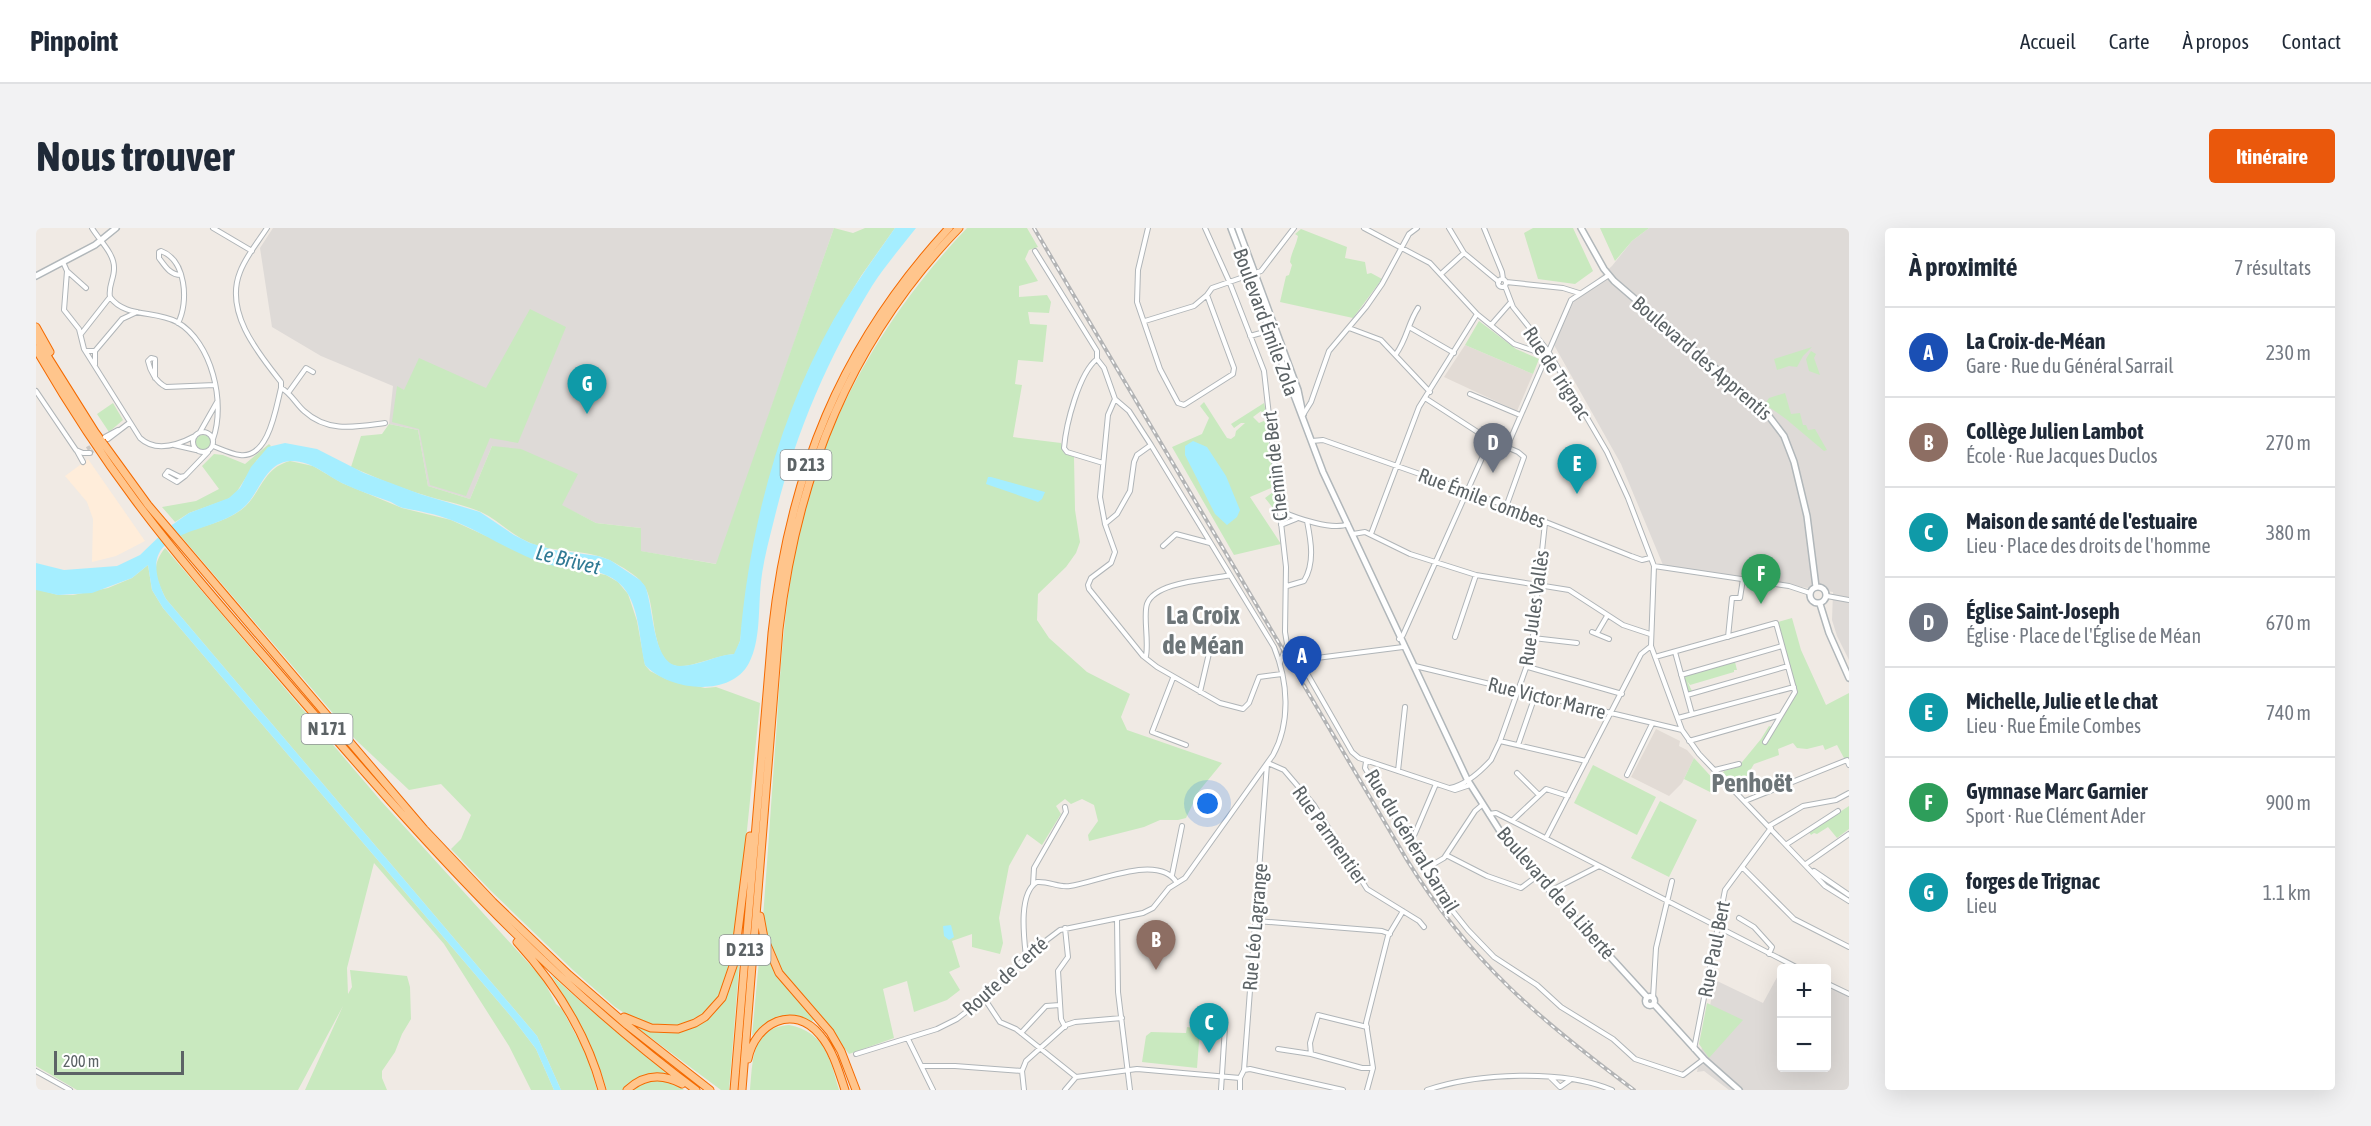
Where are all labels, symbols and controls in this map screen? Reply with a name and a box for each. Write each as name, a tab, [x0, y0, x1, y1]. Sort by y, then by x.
text: Pinpoint	[30, 25, 118, 57]
text: Accueil	[2020, 29, 2076, 53]
text: Carte	[2109, 29, 2149, 53]
text: À propos	[2182, 29, 2249, 53]
text: Contact	[2282, 29, 2341, 53]
button: Itinéraire	[2209, 129, 2335, 183]
text: Nous trouver	[36, 132, 234, 180]
street label: Boulevard Émile Zola	[1229, 245, 1304, 399]
text: À proximité	[1909, 252, 2017, 282]
text: 7 résultats	[2234, 256, 2311, 279]
street label: Boulevard des Apprentis	[1628, 291, 1777, 424]
street label: Rue de Trignac	[1519, 322, 1596, 424]
text: La Croix-de-Méan	[1966, 328, 2105, 354]
text: A	[1924, 341, 1933, 364]
text: 230 m	[2266, 341, 2311, 364]
text: Gare · Rue du Général Sarrail	[1966, 354, 2174, 377]
pin: G	[568, 364, 606, 414]
street label: Chemin de Bert	[1257, 410, 1292, 522]
text: Collège Julien Lambot	[1966, 418, 2144, 444]
pin: D	[1474, 424, 1512, 473]
text: B	[1924, 431, 1933, 454]
text: 270 m	[2266, 431, 2311, 454]
pin: E	[1558, 444, 1596, 494]
text: École · Rue Jacques Duclos	[1966, 444, 2158, 467]
road number: D 213	[780, 450, 832, 480]
street label: Rue Émile Combes	[1415, 463, 1549, 532]
text: Maison de santé de l'estuaire	[1966, 508, 2198, 534]
text: C	[1924, 521, 1933, 544]
text: 380 m	[2266, 521, 2311, 544]
text: Lieu · Place des droits de l'homme	[1966, 534, 2211, 557]
water label: Le Brivet	[534, 539, 603, 579]
street label: Rue Jules Vallès	[1514, 549, 1553, 667]
pin: F	[1742, 554, 1780, 604]
text: Église Saint-Joseph	[1966, 598, 2120, 624]
district label: La Croix de Méan	[1162, 600, 1244, 660]
text: D	[1923, 611, 1934, 634]
text: 670 m	[2266, 611, 2311, 634]
text: Église · Place de l'Église de Méan	[1966, 624, 2201, 647]
pin: A	[1282, 636, 1322, 686]
street label: Rue Victor Marre	[1486, 672, 1608, 723]
text: Michelle, Julie et le chat	[1966, 688, 2158, 714]
text: E	[1924, 701, 1933, 724]
text: 740 m	[2266, 701, 2311, 724]
road number: N 171	[302, 714, 352, 744]
text: Lieu · Rue Émile Combes	[1966, 714, 2141, 737]
street label: Rue du Général Sarrail	[1361, 765, 1465, 917]
district label: Penhoët	[1711, 768, 1793, 798]
text: Gymnase Marc Garnier	[1966, 778, 2147, 804]
street label: Rue Parmentier	[1288, 781, 1373, 889]
your location	[1193, 789, 1222, 818]
text: F	[1924, 791, 1933, 814]
text: 900 m	[2266, 791, 2311, 814]
text: Sport · Rue Clément Ader	[1966, 804, 2145, 827]
street label: Boulevard de la Liberté	[1493, 822, 1620, 964]
street label: Rue Léo Lagrange	[1237, 862, 1272, 992]
text: forges de Trignac	[1966, 868, 2100, 894]
text: G	[1923, 881, 1934, 904]
text: 1.1 km	[2263, 881, 2311, 904]
text: Lieu	[1966, 894, 1997, 917]
street label: Rue Paul Bert	[1693, 898, 1734, 999]
pin: B	[1136, 920, 1176, 970]
street label: Route de Certé	[958, 932, 1052, 1020]
road number: D 213	[720, 935, 770, 965]
map controls	[1777, 964, 1831, 1072]
button: +	[1777, 964, 1831, 1018]
pin: C	[1190, 1004, 1228, 1053]
button: −	[1777, 1018, 1831, 1072]
scale bar	[54, 1048, 184, 1076]
text: 200 m	[63, 1052, 99, 1070]

